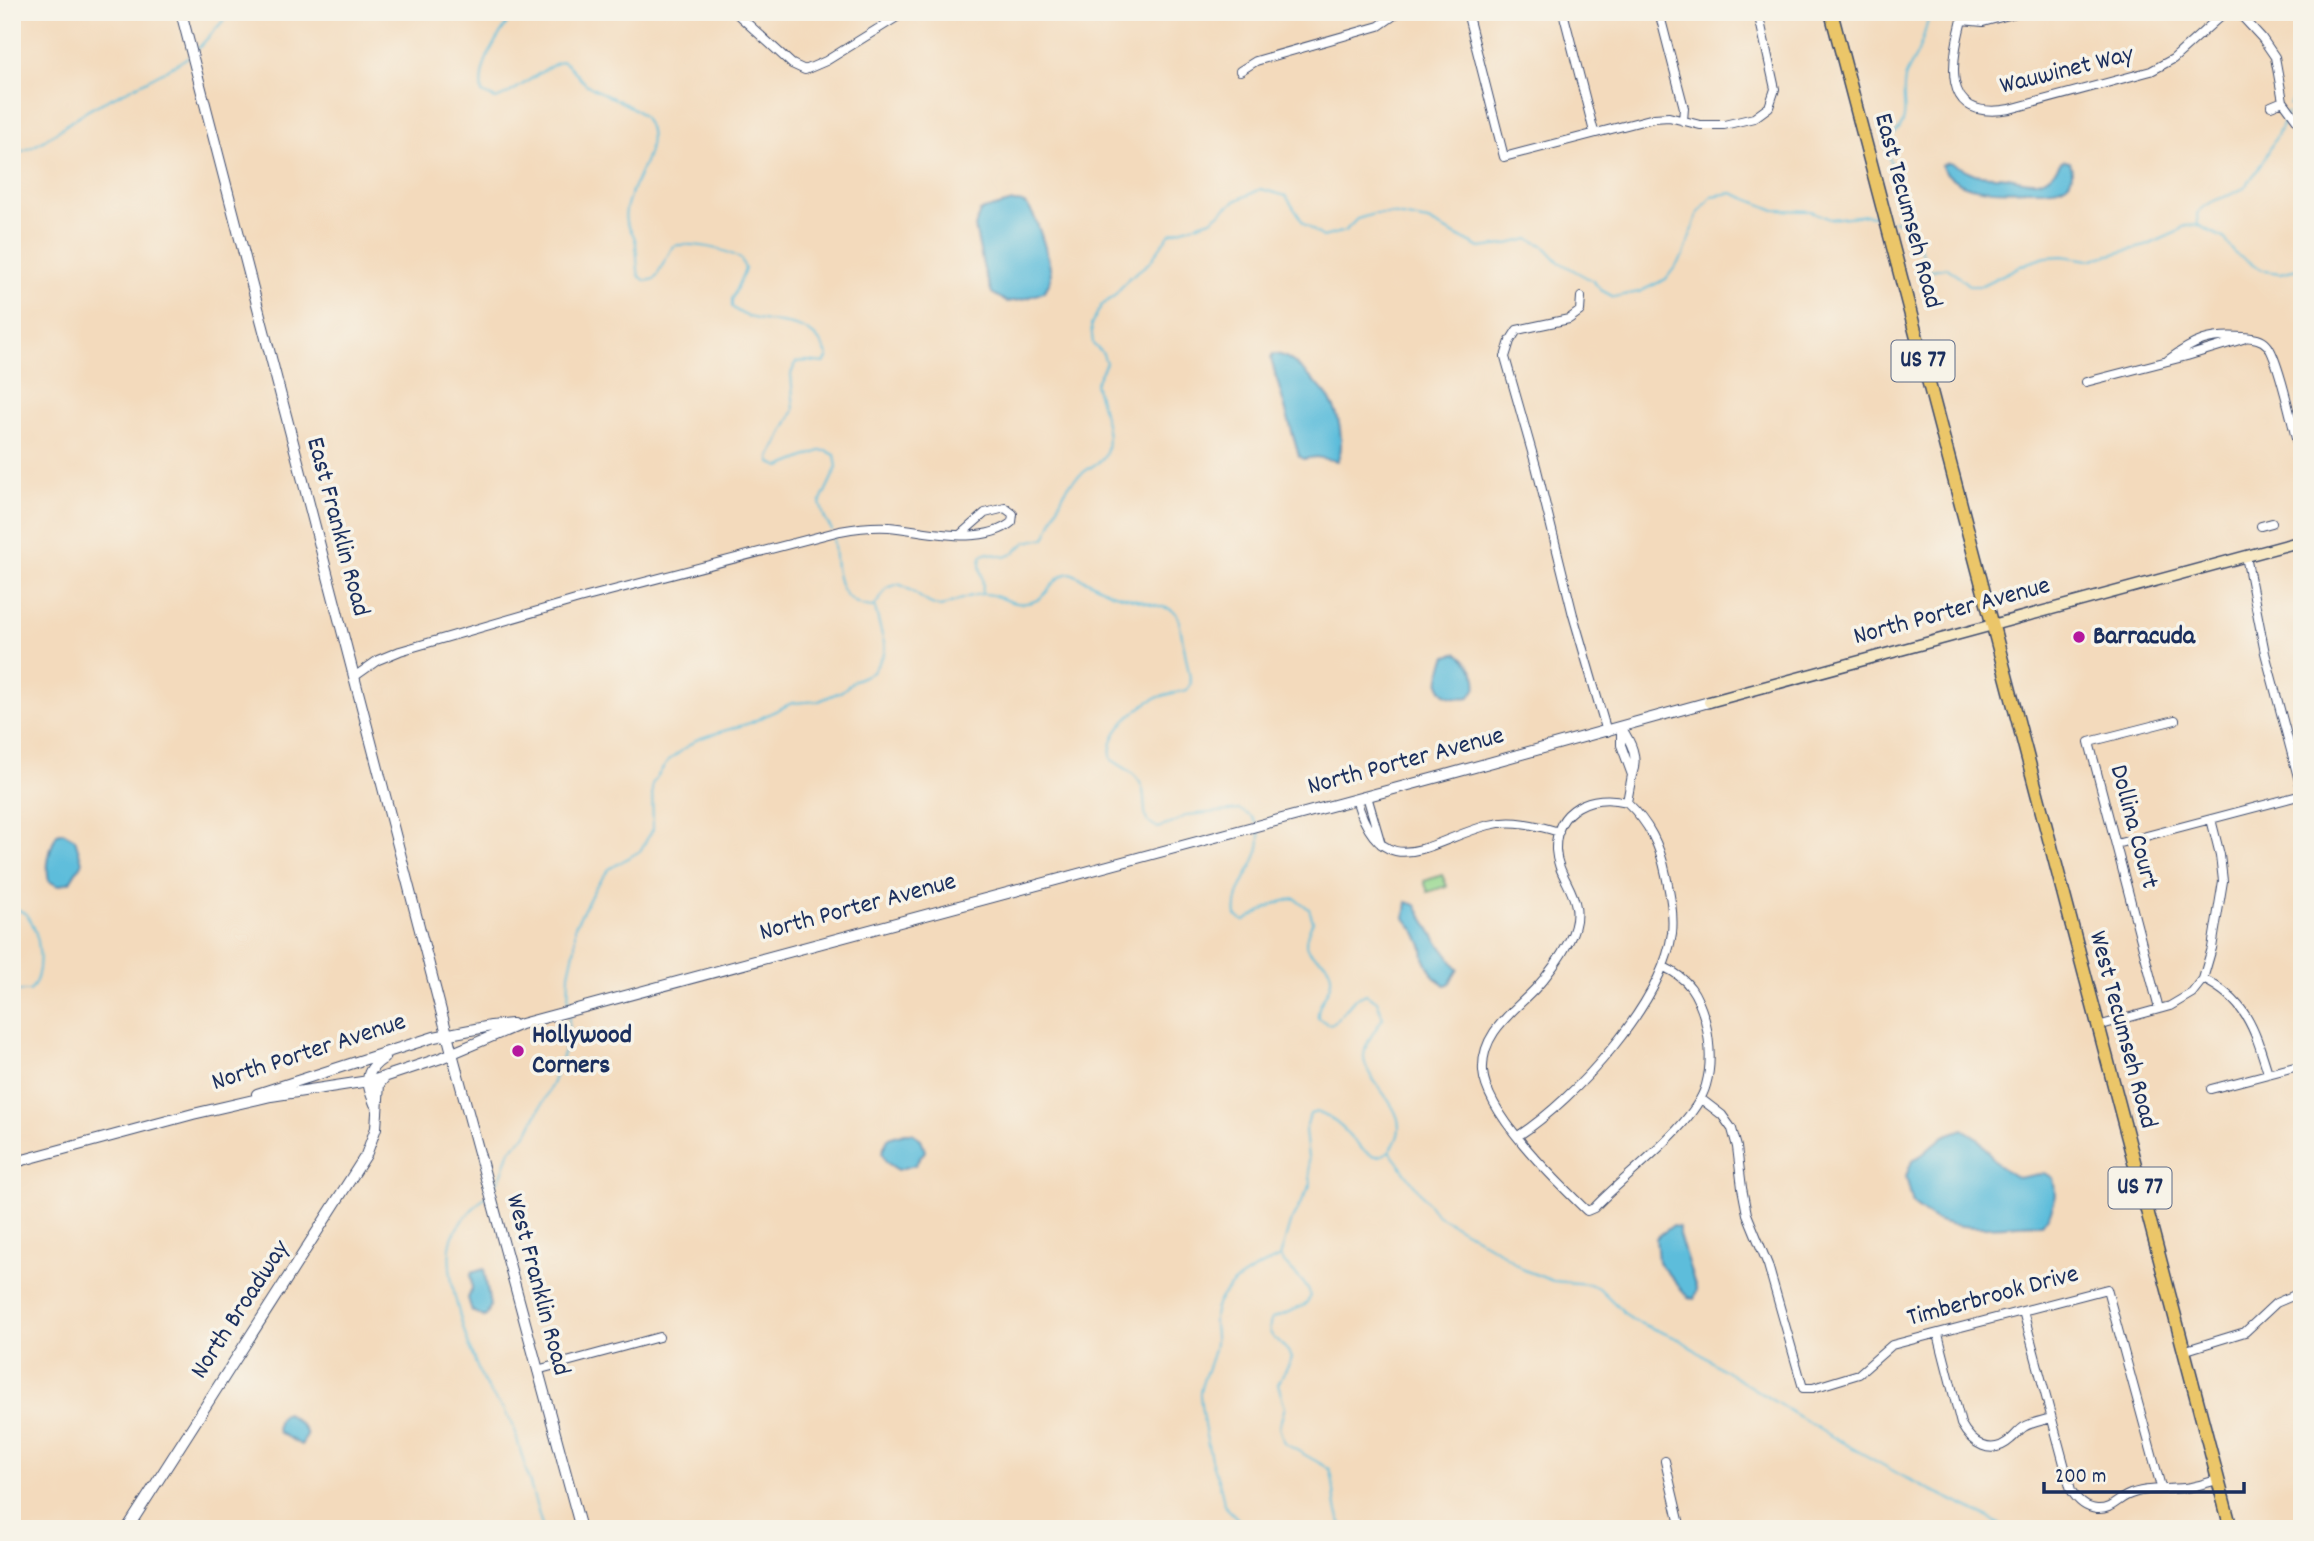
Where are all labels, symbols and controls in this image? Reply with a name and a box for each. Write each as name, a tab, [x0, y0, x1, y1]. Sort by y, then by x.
street label: Wauwinet Way	[1996, 36, 2138, 105]
street label: East Tecumseh Road	[1863, 109, 1951, 313]
road number: US 77	[1892, 340, 1954, 382]
street label: East Franklin Road	[295, 433, 379, 621]
street label: North Porter Avenue	[1850, 568, 2054, 656]
place label: Barracuda	[2093, 619, 2196, 656]
marker: Barracuda	[2071, 629, 2087, 645]
street label: North Porter Avenue	[1304, 718, 1508, 806]
street label: Dollina Court	[2099, 761, 2167, 894]
street label: North Porter Avenue	[756, 864, 960, 952]
street label: West Tecumseh Road	[2078, 927, 2166, 1133]
street label: North Porter Avenue	[207, 1004, 411, 1102]
place label: Hollywood Corners	[532, 1018, 632, 1085]
marker: Hollywood Corners	[510, 1043, 526, 1059]
road number: US 77	[2108, 1168, 2172, 1208]
street label: West Franklin Road	[495, 1190, 579, 1380]
street label: North Broadway	[182, 1233, 300, 1387]
street label: Timberbrook Drive	[1903, 1256, 2083, 1338]
scale bar	[2044, 1450, 2244, 1494]
text: 200 m	[2055, 1463, 2106, 1493]

